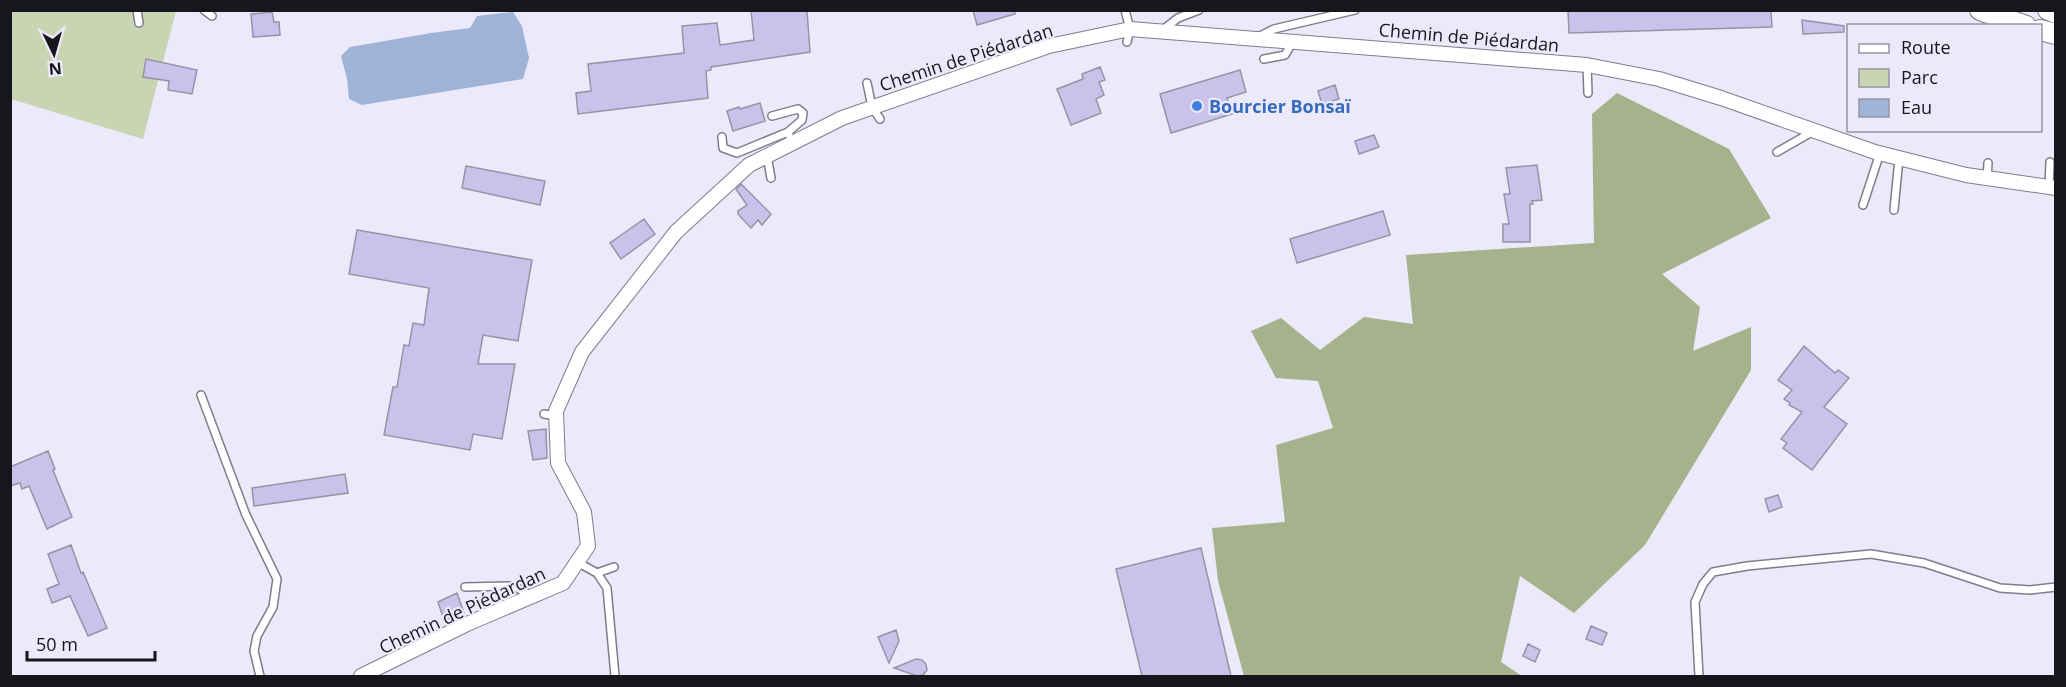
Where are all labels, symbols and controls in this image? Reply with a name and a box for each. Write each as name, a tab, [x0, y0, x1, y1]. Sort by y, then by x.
street label: Chemin de Piédardan	[1378, 17, 1560, 57]
street label: Chemin de Piédardan	[876, 18, 1056, 96]
north arrow	[24, 24, 84, 84]
legend	[1847, 24, 2042, 132]
text: Route	[1901, 35, 1951, 59]
text: N	[48, 57, 63, 80]
text: Parc	[1901, 65, 1938, 89]
place label: Bourcier Bonsaï	[1209, 94, 1351, 118]
text: Eau	[1901, 95, 1932, 119]
marker: Bourcier Bonsaï	[1190, 99, 1204, 113]
street label: Chemin de Piédardan	[375, 561, 549, 659]
scale bar	[27, 624, 154, 662]
text: 50 m	[36, 632, 78, 656]

